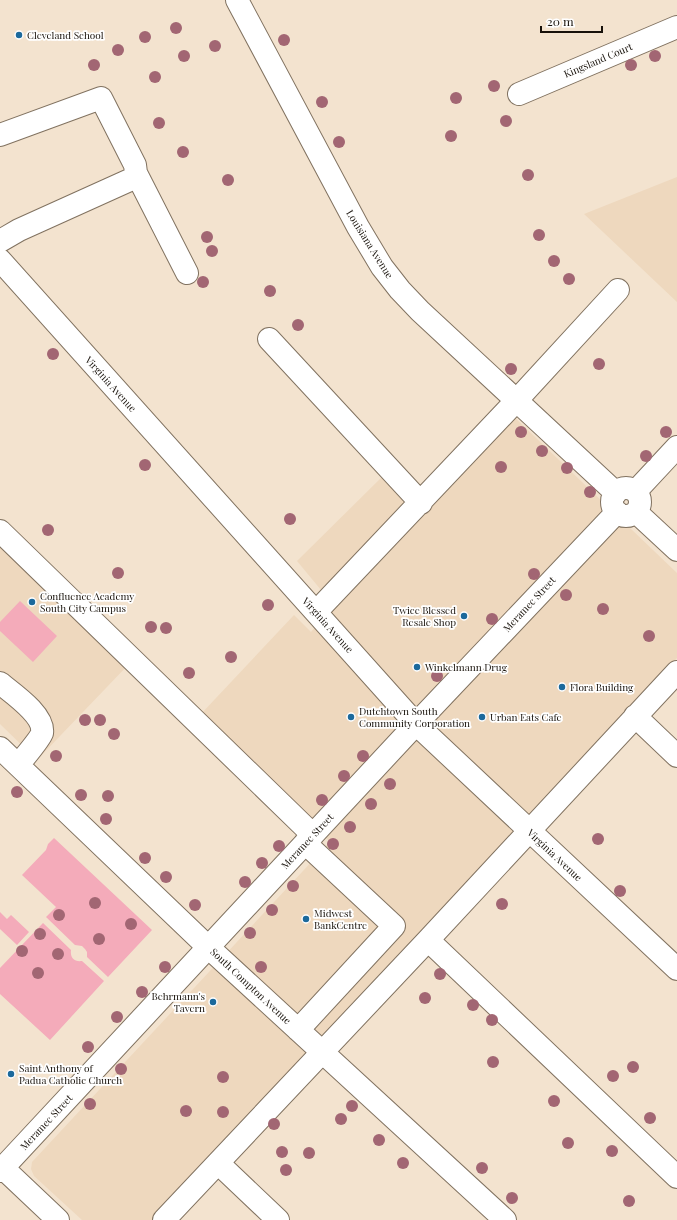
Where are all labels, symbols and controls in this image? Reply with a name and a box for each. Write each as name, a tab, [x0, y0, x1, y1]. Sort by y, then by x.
scale bar	[541, 8, 602, 34]
text: 20 m	[547, 13, 574, 29]
place label: Cleveland School	[27, 28, 104, 42]
marker: Cleveland School	[14, 30, 24, 40]
street label: Kingsland Court	[562, 39, 635, 81]
street label: Louisiana Avenue	[343, 207, 397, 281]
street label: Virginia Avenue	[82, 352, 140, 415]
street label: Meramec Street	[500, 573, 559, 635]
place label: Confluence Academy South City Campus	[40, 589, 134, 615]
street label: Virginia Avenue	[299, 593, 357, 656]
marker: Confluence Academy South City Campus	[27, 597, 37, 607]
place label: Twice Blessed Resale Shop	[393, 603, 456, 629]
marker: Twice Blessed Resale Shop	[459, 611, 469, 621]
place label: Winkelmann Drug	[424, 660, 508, 674]
marker: Winkelmann Drug	[412, 662, 422, 672]
place label: Flora Building	[570, 680, 634, 694]
marker: Flora Building	[557, 682, 567, 692]
place label: Dutchtown South Community Corporation	[359, 704, 470, 730]
place label: Urban Eats Cafe	[490, 710, 562, 724]
marker: Dutchtown South Community Corporation	[346, 712, 356, 722]
marker: Urban Eats Cafe	[477, 712, 487, 722]
street label: Meramec Street	[278, 810, 337, 872]
street label: Virginia Avenue	[524, 825, 586, 884]
place label: Midwest BankCentre	[314, 906, 367, 932]
marker: Midwest BankCentre	[301, 914, 311, 924]
street label: South Compton Avenue	[208, 945, 294, 1027]
place label: Behrmann's Tavern	[151, 989, 205, 1015]
marker: Behrmann's Tavern	[208, 997, 218, 1007]
place label: Saint Anthony of Padua Catholic Church	[19, 1061, 122, 1087]
marker: Saint Anthony of Padua Catholic Church	[6, 1069, 16, 1079]
street label: Meramec Street	[17, 1091, 76, 1153]

